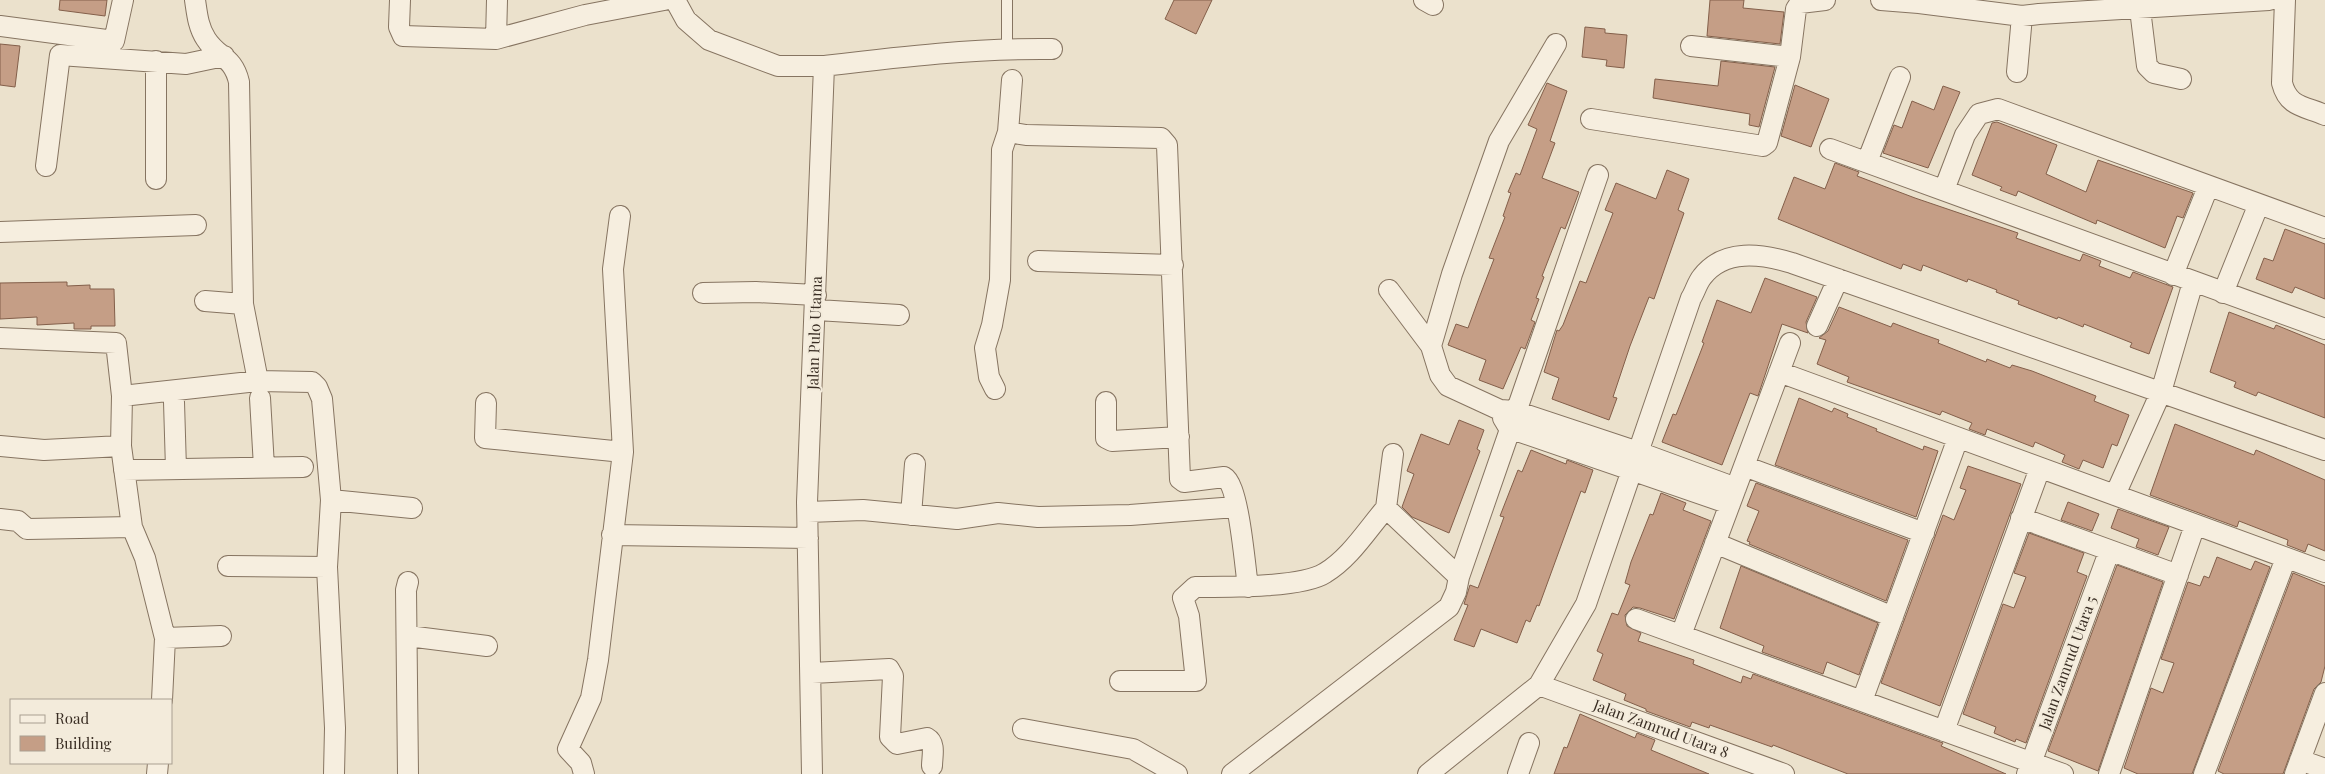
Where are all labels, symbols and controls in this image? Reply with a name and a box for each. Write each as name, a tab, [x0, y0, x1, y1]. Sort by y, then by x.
street label: Jalan Pulo Utama	[802, 275, 826, 391]
street label: Jalan Zamrud Utara 5	[2033, 593, 2101, 733]
street label: Jalan Zamrud Utara 8	[1590, 694, 1732, 762]
legend	[10, 699, 172, 764]
text: Road	[55, 708, 89, 728]
text: Building	[55, 733, 112, 753]

